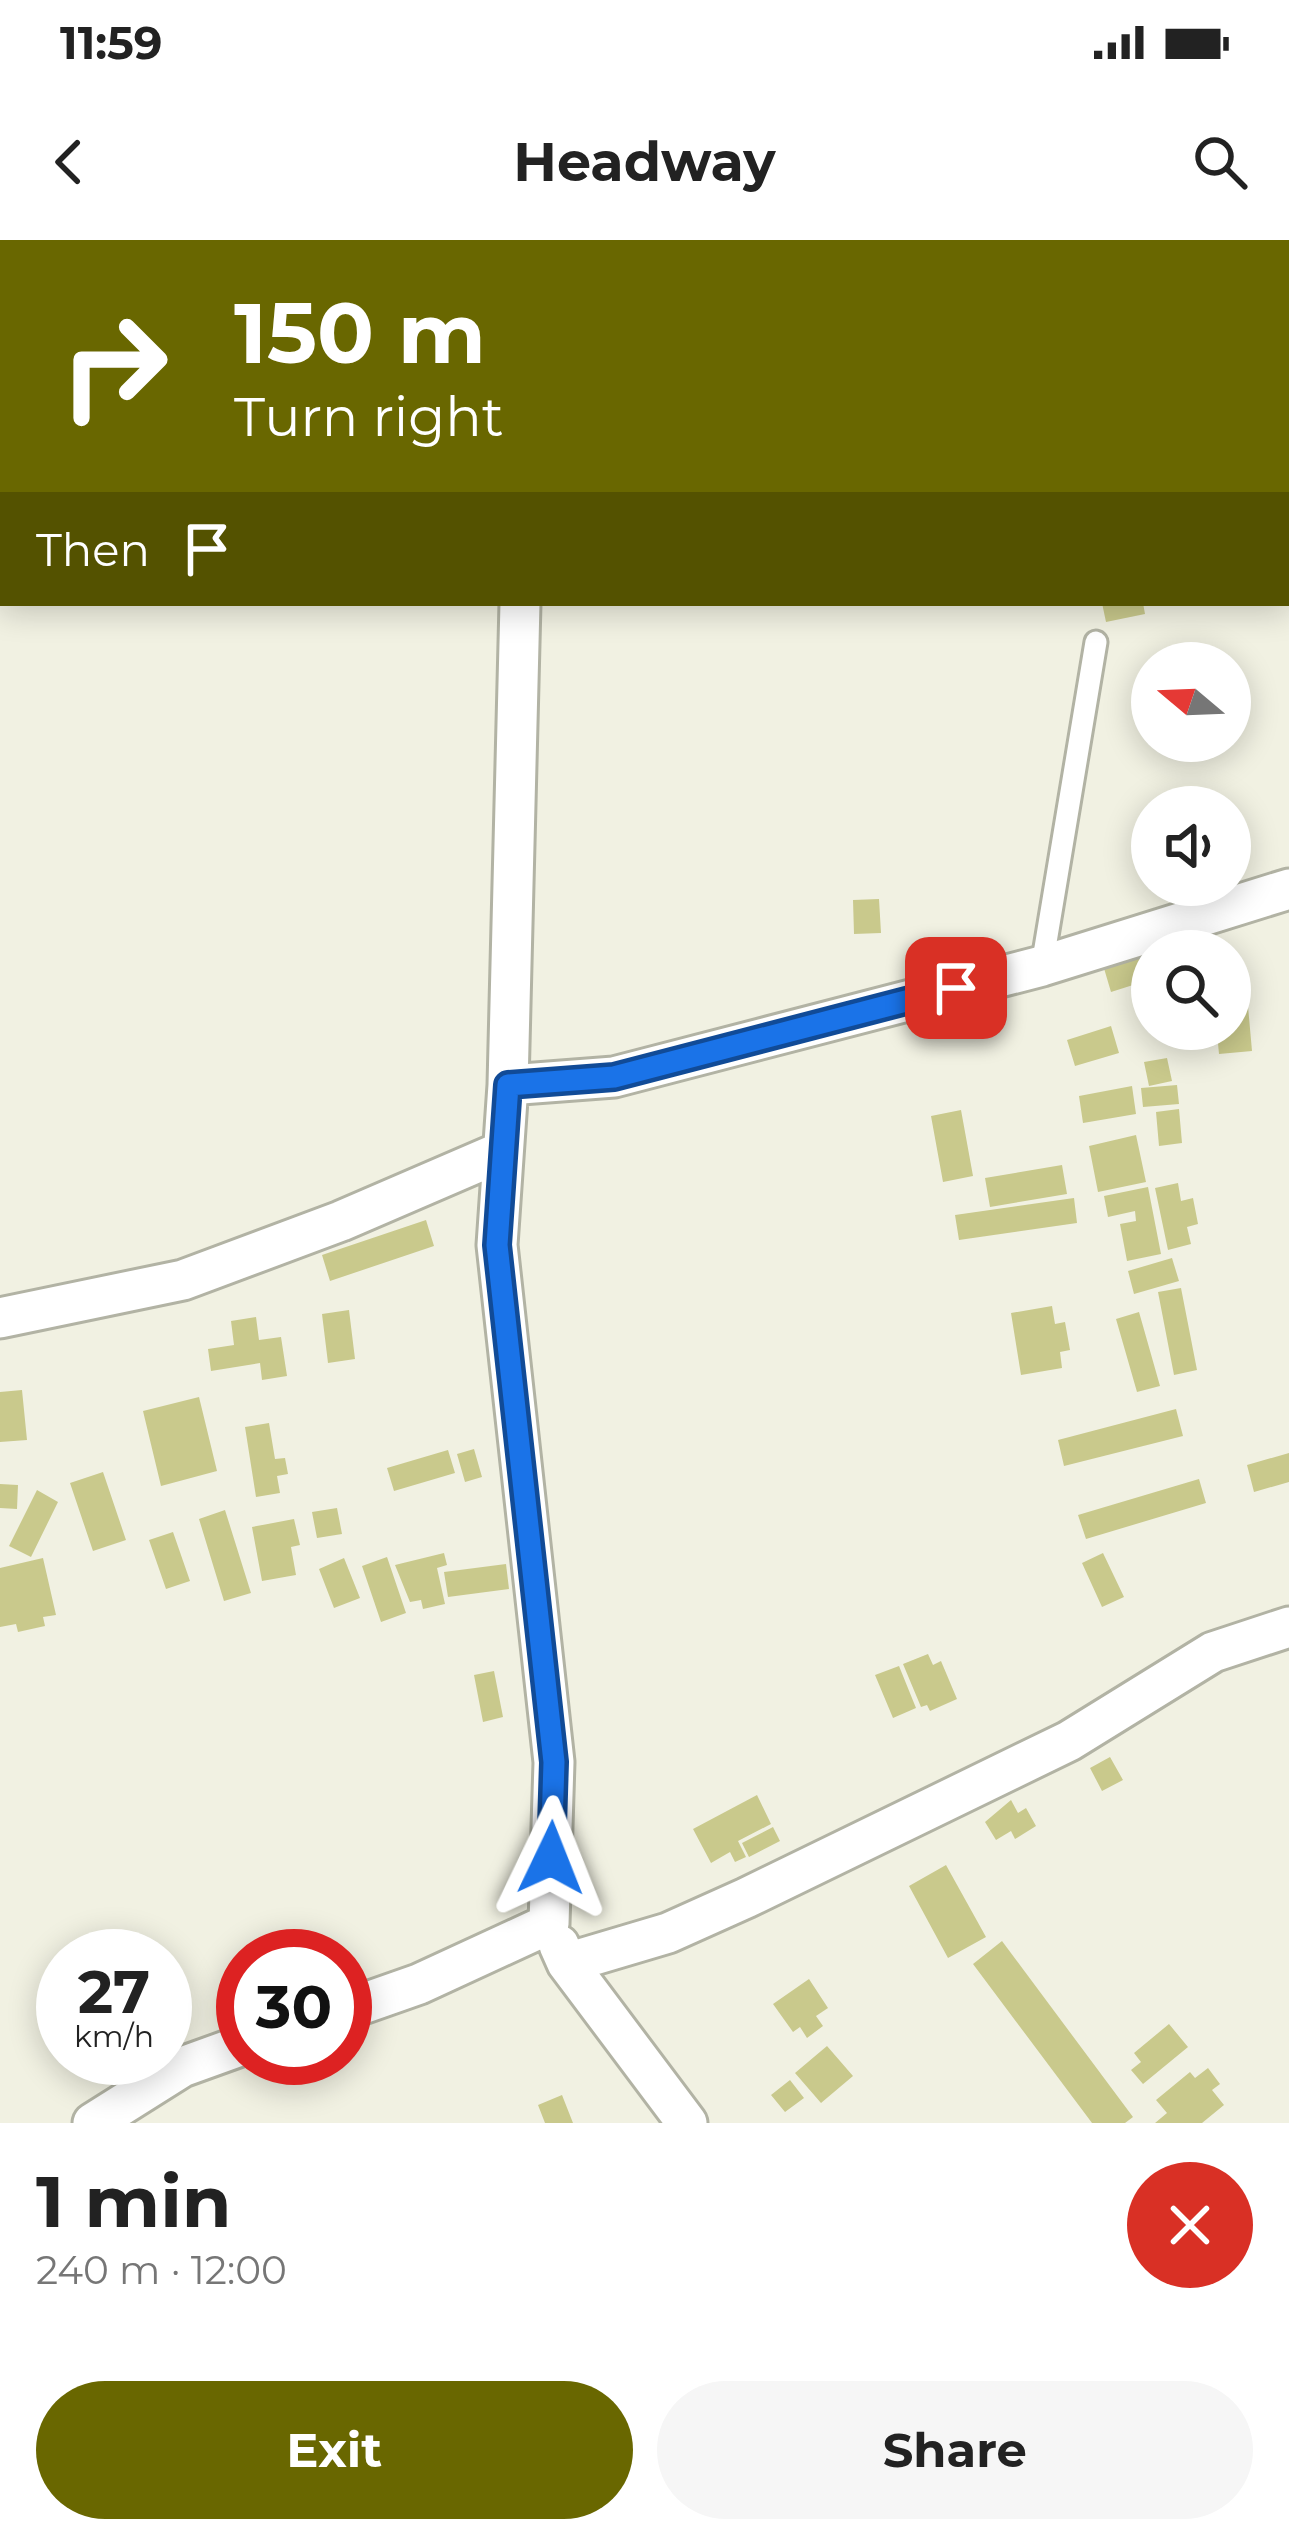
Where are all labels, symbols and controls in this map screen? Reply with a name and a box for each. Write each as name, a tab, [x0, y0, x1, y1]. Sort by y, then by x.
text: 11:59	[60, 15, 163, 70]
icon: back	[36, 129, 102, 195]
text: Headway	[513, 129, 776, 195]
icon: search	[1187, 129, 1253, 195]
text: 150 m	[234, 282, 486, 384]
icon: right	[36, 288, 192, 444]
text: Turn right	[234, 384, 504, 450]
icon: arrive	[174, 516, 240, 582]
text: Then	[36, 522, 150, 577]
north arrow	[1131, 642, 1251, 762]
map controls	[1131, 642, 1251, 1050]
button: sound	[1131, 786, 1251, 906]
button: search	[1131, 930, 1251, 1050]
pin	[905, 937, 1007, 1039]
icon: arrive	[923, 955, 989, 1021]
position arrow	[488, 1795, 614, 1921]
speed limit sign: 30	[216, 1929, 372, 2085]
text: 27	[78, 1955, 150, 2028]
text: km/h	[74, 2018, 154, 2055]
text: 1 min	[36, 2157, 232, 2245]
button: close	[1127, 2162, 1253, 2288]
text: 240 m · 12:00	[36, 2246, 287, 2294]
button: Exit	[36, 2381, 633, 2519]
button: Share	[657, 2381, 1253, 2519]

